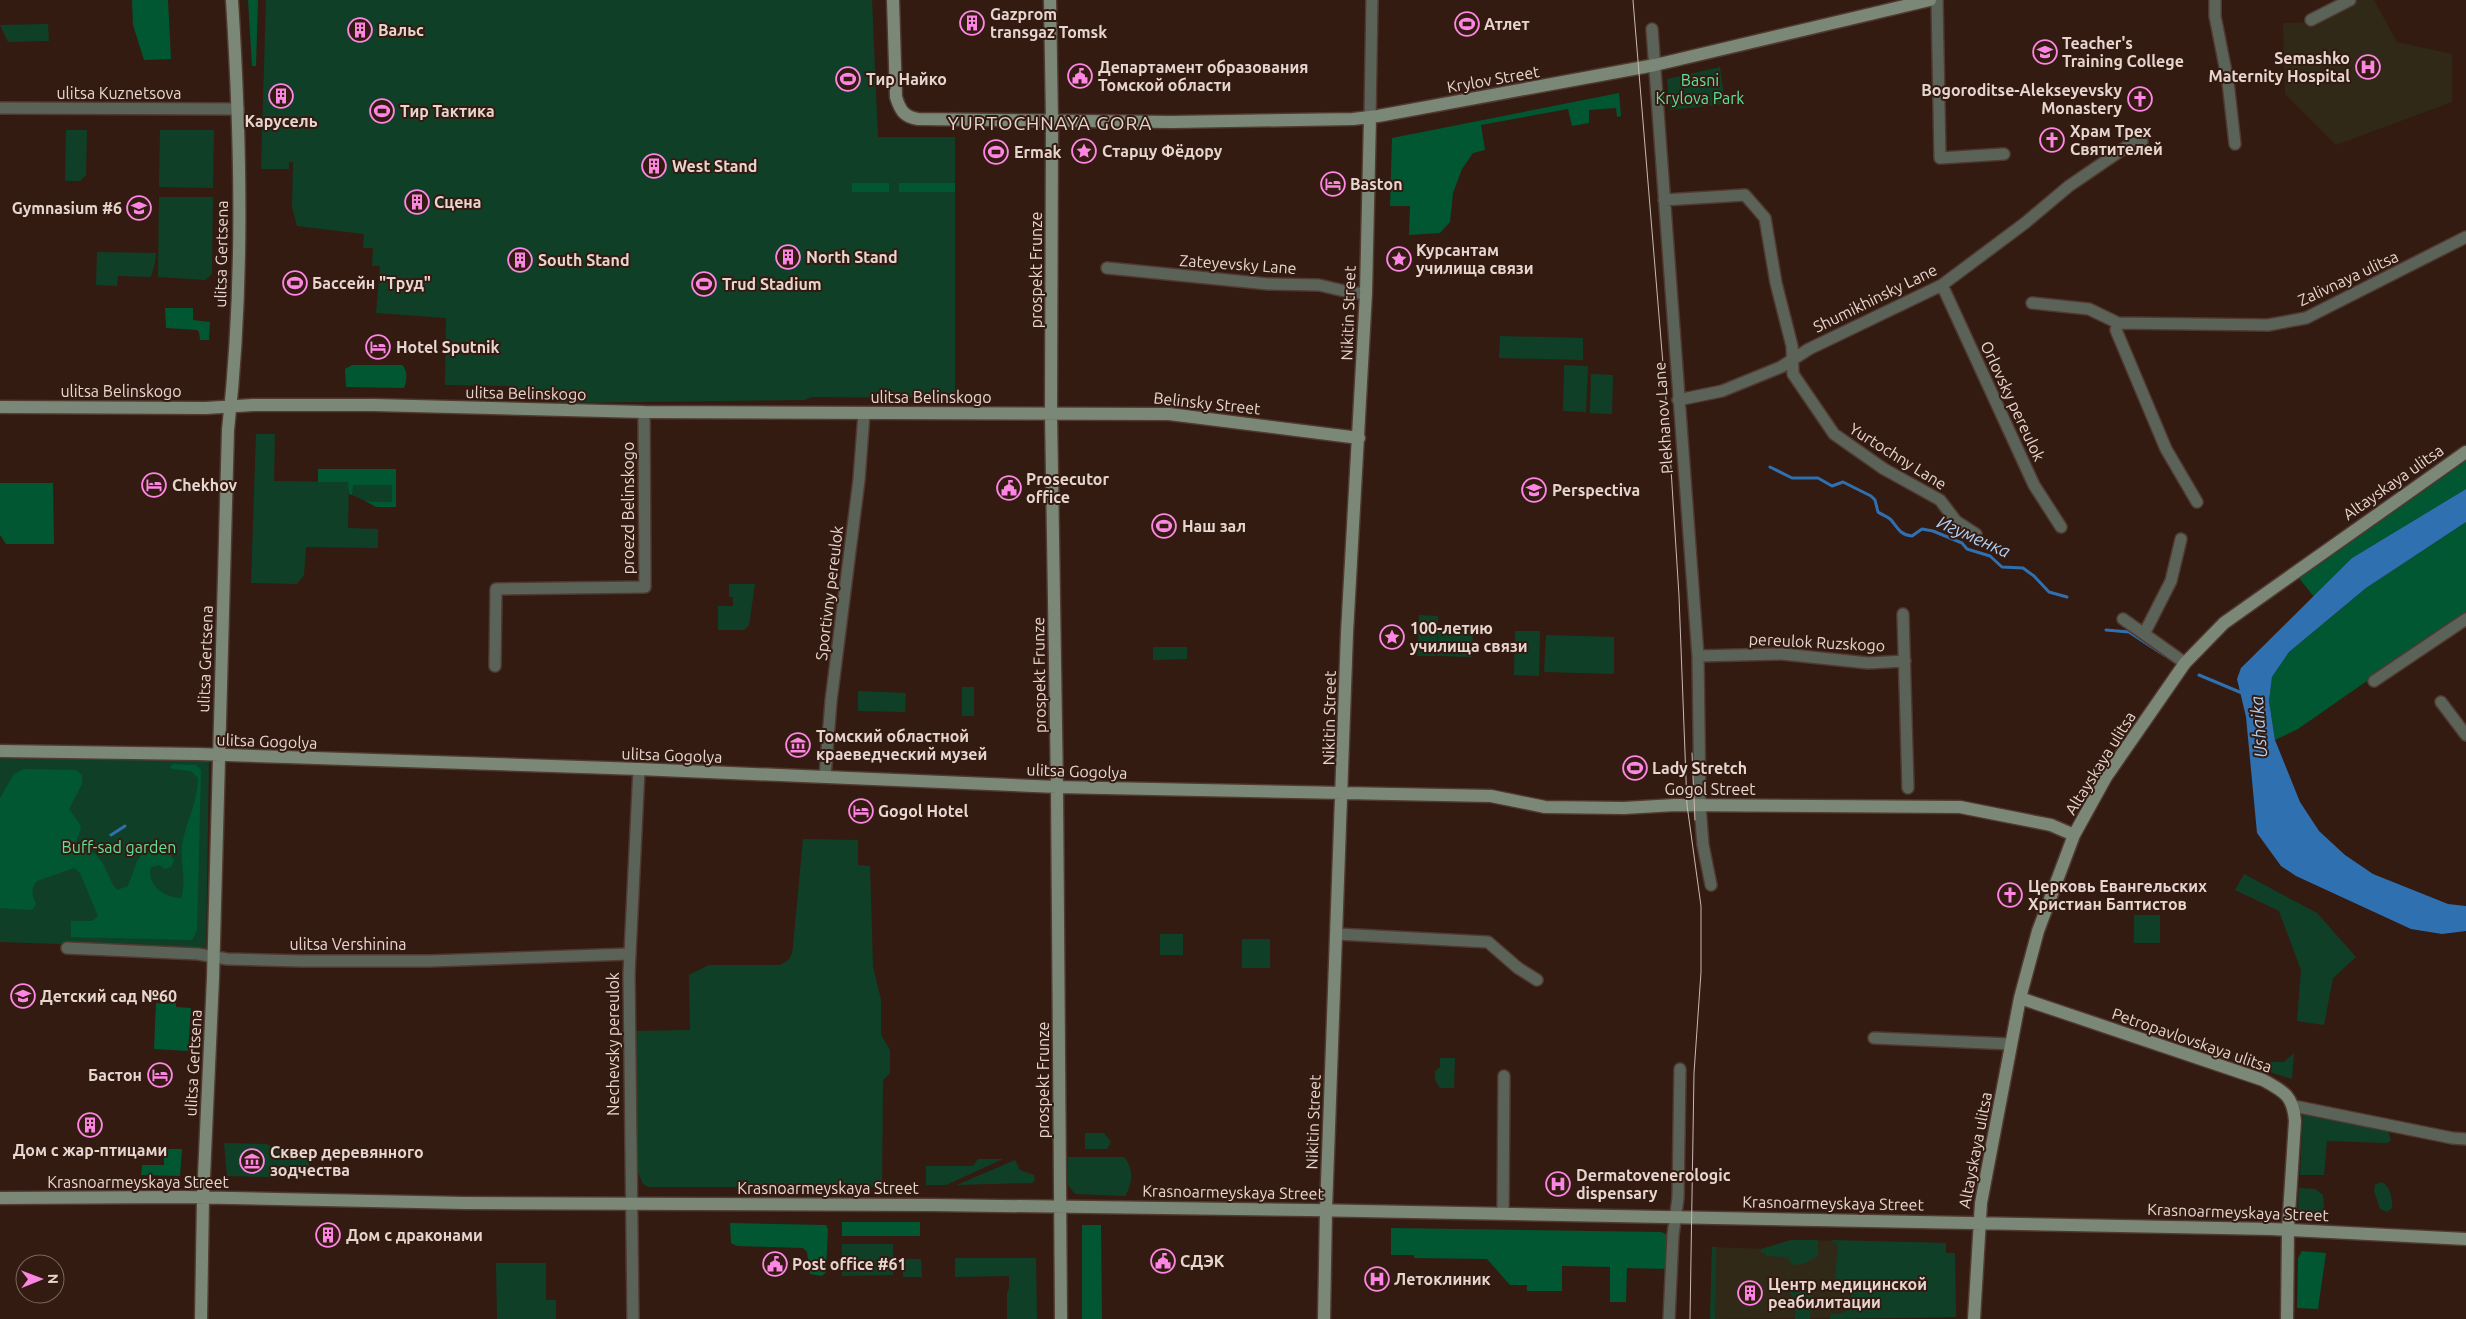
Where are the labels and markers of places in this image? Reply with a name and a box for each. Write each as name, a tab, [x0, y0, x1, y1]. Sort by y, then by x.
place label: Gazprom transgaz Tomsk	[990, 5, 1107, 41]
building icon: Gazprom transgaz Tomsk	[959, 10, 985, 36]
sports icon: Атлет	[1454, 11, 1480, 37]
place label: Атлет	[1484, 15, 1530, 33]
building icon: Вальс	[347, 17, 373, 43]
place label: Вальс	[378, 21, 424, 39]
place label: Teacher's Training College	[2062, 34, 2184, 70]
school or university icon: Teacher's Training College	[2032, 39, 2058, 65]
place label: Semashko Maternity Hospital	[2209, 49, 2350, 85]
hospital icon: Semashko Maternity Hospital	[2355, 54, 2381, 80]
place label: Департамент образования Томской области	[1098, 58, 1308, 94]
public building icon: Департамент образования Томской области	[1067, 63, 1093, 89]
sports icon: Тир Найко	[835, 66, 861, 92]
place label: Тир Найко	[866, 70, 947, 88]
place label: Bogoroditse-Alekseyevsky Monastery	[1921, 81, 2123, 117]
building icon: Карусель	[268, 83, 294, 109]
church icon: Bogoroditse-Alekseyevsky Monastery	[2127, 86, 2153, 112]
sports icon: Тир Тактика	[369, 98, 395, 124]
place label: Тир Тактика	[400, 102, 495, 120]
place label: Карусель	[244, 112, 318, 130]
place label: Храм Трех Святителей	[2070, 122, 2163, 158]
church icon: Храм Трех Святителей	[2039, 127, 2065, 153]
place icon: Старцу Фёдору	[1071, 138, 1097, 164]
sports icon: Ermak	[983, 139, 1009, 165]
place label: Старцу Фёдору	[1102, 142, 1223, 160]
place label: Ermak	[1014, 143, 1062, 161]
building icon: West Stand	[641, 153, 667, 179]
place label: West Stand	[672, 157, 757, 175]
hotel icon: Baston	[1320, 171, 1346, 197]
place label: Baston	[1350, 175, 1403, 193]
building icon: Сцена	[404, 189, 430, 215]
place label: Сцена	[434, 193, 482, 211]
school or university icon: Gymnasium #6	[126, 195, 152, 221]
place label: Gymnasium #6	[12, 199, 122, 217]
place label: Курсантам училища связи	[1416, 241, 1533, 277]
building icon: North Stand	[775, 244, 801, 270]
place icon: Курсантам училища связи	[1386, 246, 1412, 272]
building icon: South Stand	[507, 247, 533, 273]
place label: North Stand	[806, 248, 898, 266]
place label: South Stand	[538, 251, 630, 269]
sports icon: Бассейн "Труд"	[282, 270, 308, 296]
sports icon: Trud Stadium	[691, 271, 717, 297]
place label: Бассейн "Труд"	[312, 274, 431, 292]
place label: Trud Stadium	[722, 275, 822, 293]
hotel icon: Hotel Sputnik	[365, 334, 391, 360]
place label: Hotel Sputnik	[396, 338, 499, 356]
place label: Prosecutor office	[1026, 470, 1109, 506]
hotel icon: Chekhov	[141, 472, 167, 498]
public building icon: Prosecutor office	[996, 475, 1022, 501]
place label: Chekhov	[172, 476, 238, 494]
school or university icon: Perspectiva	[1521, 477, 1547, 503]
place label: Perspectiva	[1552, 481, 1640, 499]
sports icon: Наш зал	[1151, 513, 1177, 539]
place label: Наш зал	[1182, 517, 1246, 535]
place label: 100-летию училища связи	[1410, 619, 1527, 655]
place icon: 100-летию училища связи	[1379, 624, 1405, 650]
place label: Томский областной краеведческий музей	[816, 727, 987, 763]
museum icon: Томский областной краеведческий музей	[785, 732, 811, 758]
sports icon: Lady Stretch	[1622, 755, 1648, 781]
place label: Lady Stretch	[1652, 759, 1747, 777]
hotel icon: Gogol Hotel	[848, 798, 874, 824]
place label: Gogol Hotel	[878, 802, 968, 820]
place label: Церковь Евангельских Христиан Баптистов	[2028, 877, 2207, 913]
church icon: Церковь Евангельских Христиан Баптистов	[1997, 882, 2023, 908]
school or university icon: Детский сад №60	[10, 983, 36, 1009]
place label: Детский сад №60	[40, 987, 177, 1005]
hotel icon: Бастон	[147, 1062, 173, 1088]
place label: Бастон	[88, 1066, 142, 1084]
building icon: Дом с жар-птицами	[77, 1112, 103, 1138]
place label: Дом с жар-птицами	[13, 1141, 167, 1159]
place label: Сквер деревянного зодчества	[270, 1143, 424, 1179]
museum icon: Сквер деревянного зодчества	[239, 1148, 265, 1174]
place label: Dermatovenerologic dispensary	[1576, 1166, 1731, 1202]
hospital icon: Dermatovenerologic dispensary	[1545, 1171, 1571, 1197]
building icon: Дом с драконами	[315, 1222, 341, 1248]
place label: Дом с драконами	[346, 1226, 483, 1244]
public building icon: СДЭК	[1150, 1248, 1176, 1274]
public building icon: Post office #61	[762, 1251, 788, 1277]
place label: СДЭК	[1180, 1252, 1225, 1270]
place label: Post office #61	[792, 1255, 907, 1273]
hospital icon: Летоклиник	[1364, 1266, 1390, 1292]
place label: Летоклиник	[1394, 1270, 1491, 1288]
place label: Центр медицинской реабилитации	[1768, 1275, 1927, 1311]
building icon: Центр медицинской реабилитации	[1737, 1280, 1763, 1306]

